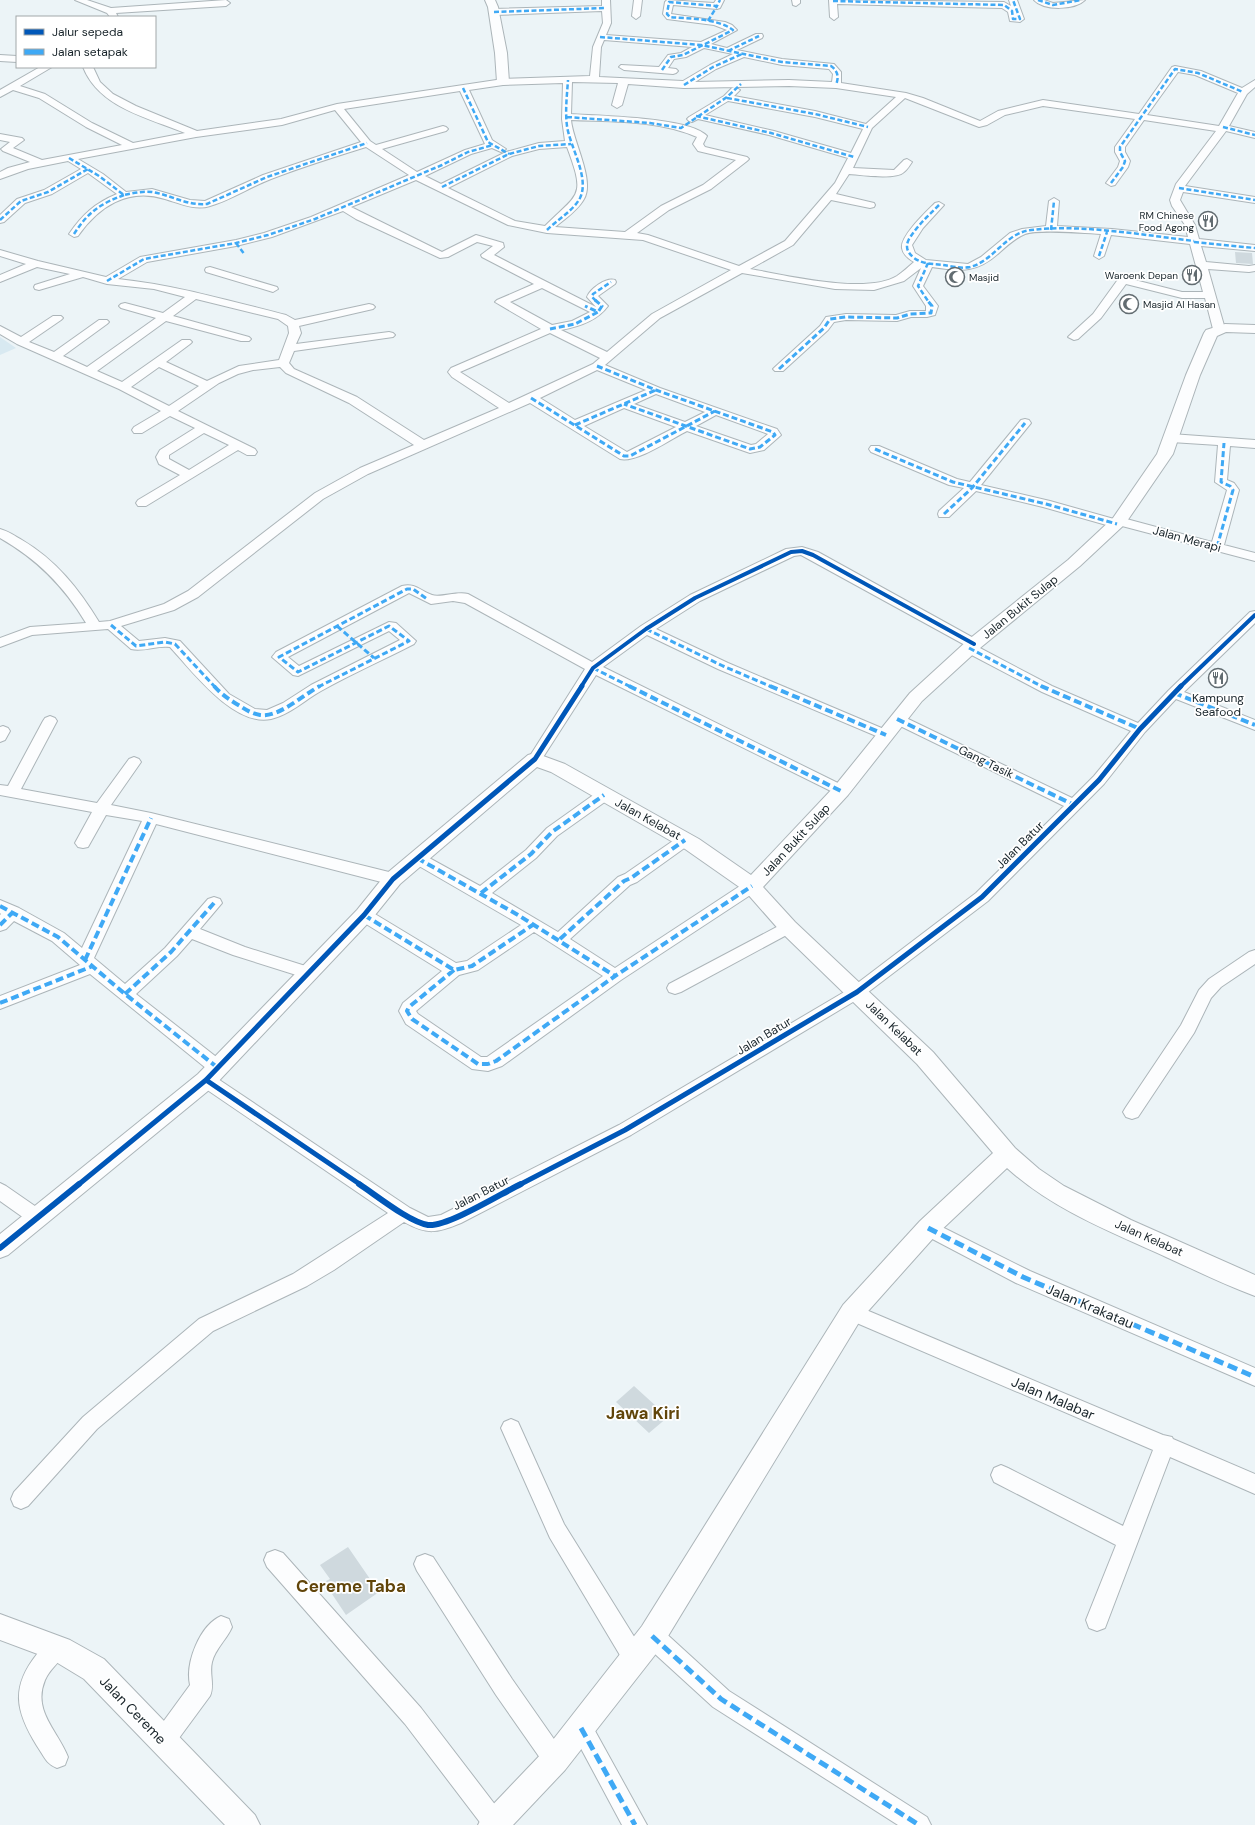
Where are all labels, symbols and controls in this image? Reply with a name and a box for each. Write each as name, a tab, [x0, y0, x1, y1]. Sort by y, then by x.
legend	[16, 16, 156, 68]
text: Jalur sepeda	[52, 24, 123, 40]
text: Jalan setapak	[52, 44, 128, 60]
place label: RM Chinese Food Agong	[1139, 209, 1194, 234]
restaurant icon: RM Chinese Food Agong	[1197, 210, 1219, 232]
restaurant icon: Waroenk Depan	[1181, 264, 1203, 286]
mosque icon: Masjid	[944, 266, 966, 288]
place label: Waroenk Depan	[1105, 269, 1178, 282]
place label: Masjid	[969, 271, 999, 284]
mosque icon: Masjid Al Hasan	[1118, 293, 1140, 315]
place label: Masjid Al Hasan	[1143, 298, 1216, 311]
street label: Jalan Merapi	[1151, 522, 1223, 556]
street label: Jalan Bukit Sulap	[979, 571, 1061, 643]
restaurant icon: Kampung Seafood	[1207, 667, 1229, 689]
place label: Kampung Seafood	[1192, 690, 1244, 720]
street label: Gang Tasik	[956, 742, 1016, 782]
street label: Jalan Kelabat	[612, 794, 684, 844]
street label: Jalan Bukit Sulap	[758, 800, 834, 880]
street label: Jalan Batur	[993, 817, 1048, 872]
street label: Jalan Kelabat	[862, 997, 926, 1059]
street label: Jalan Batur	[734, 1013, 795, 1059]
street label: Jalan Batur	[450, 1172, 512, 1214]
street label: Jalan Kelabat	[1112, 1216, 1186, 1260]
street label: Jalan Krakatau	[1043, 1279, 1137, 1333]
street label: Jalan Malabar	[1009, 1372, 1097, 1424]
district label: Jawa Kiri	[606, 1402, 680, 1424]
district label: Cereme Taba	[296, 1575, 406, 1597]
street label: Jalan Cereme	[96, 1672, 170, 1748]

